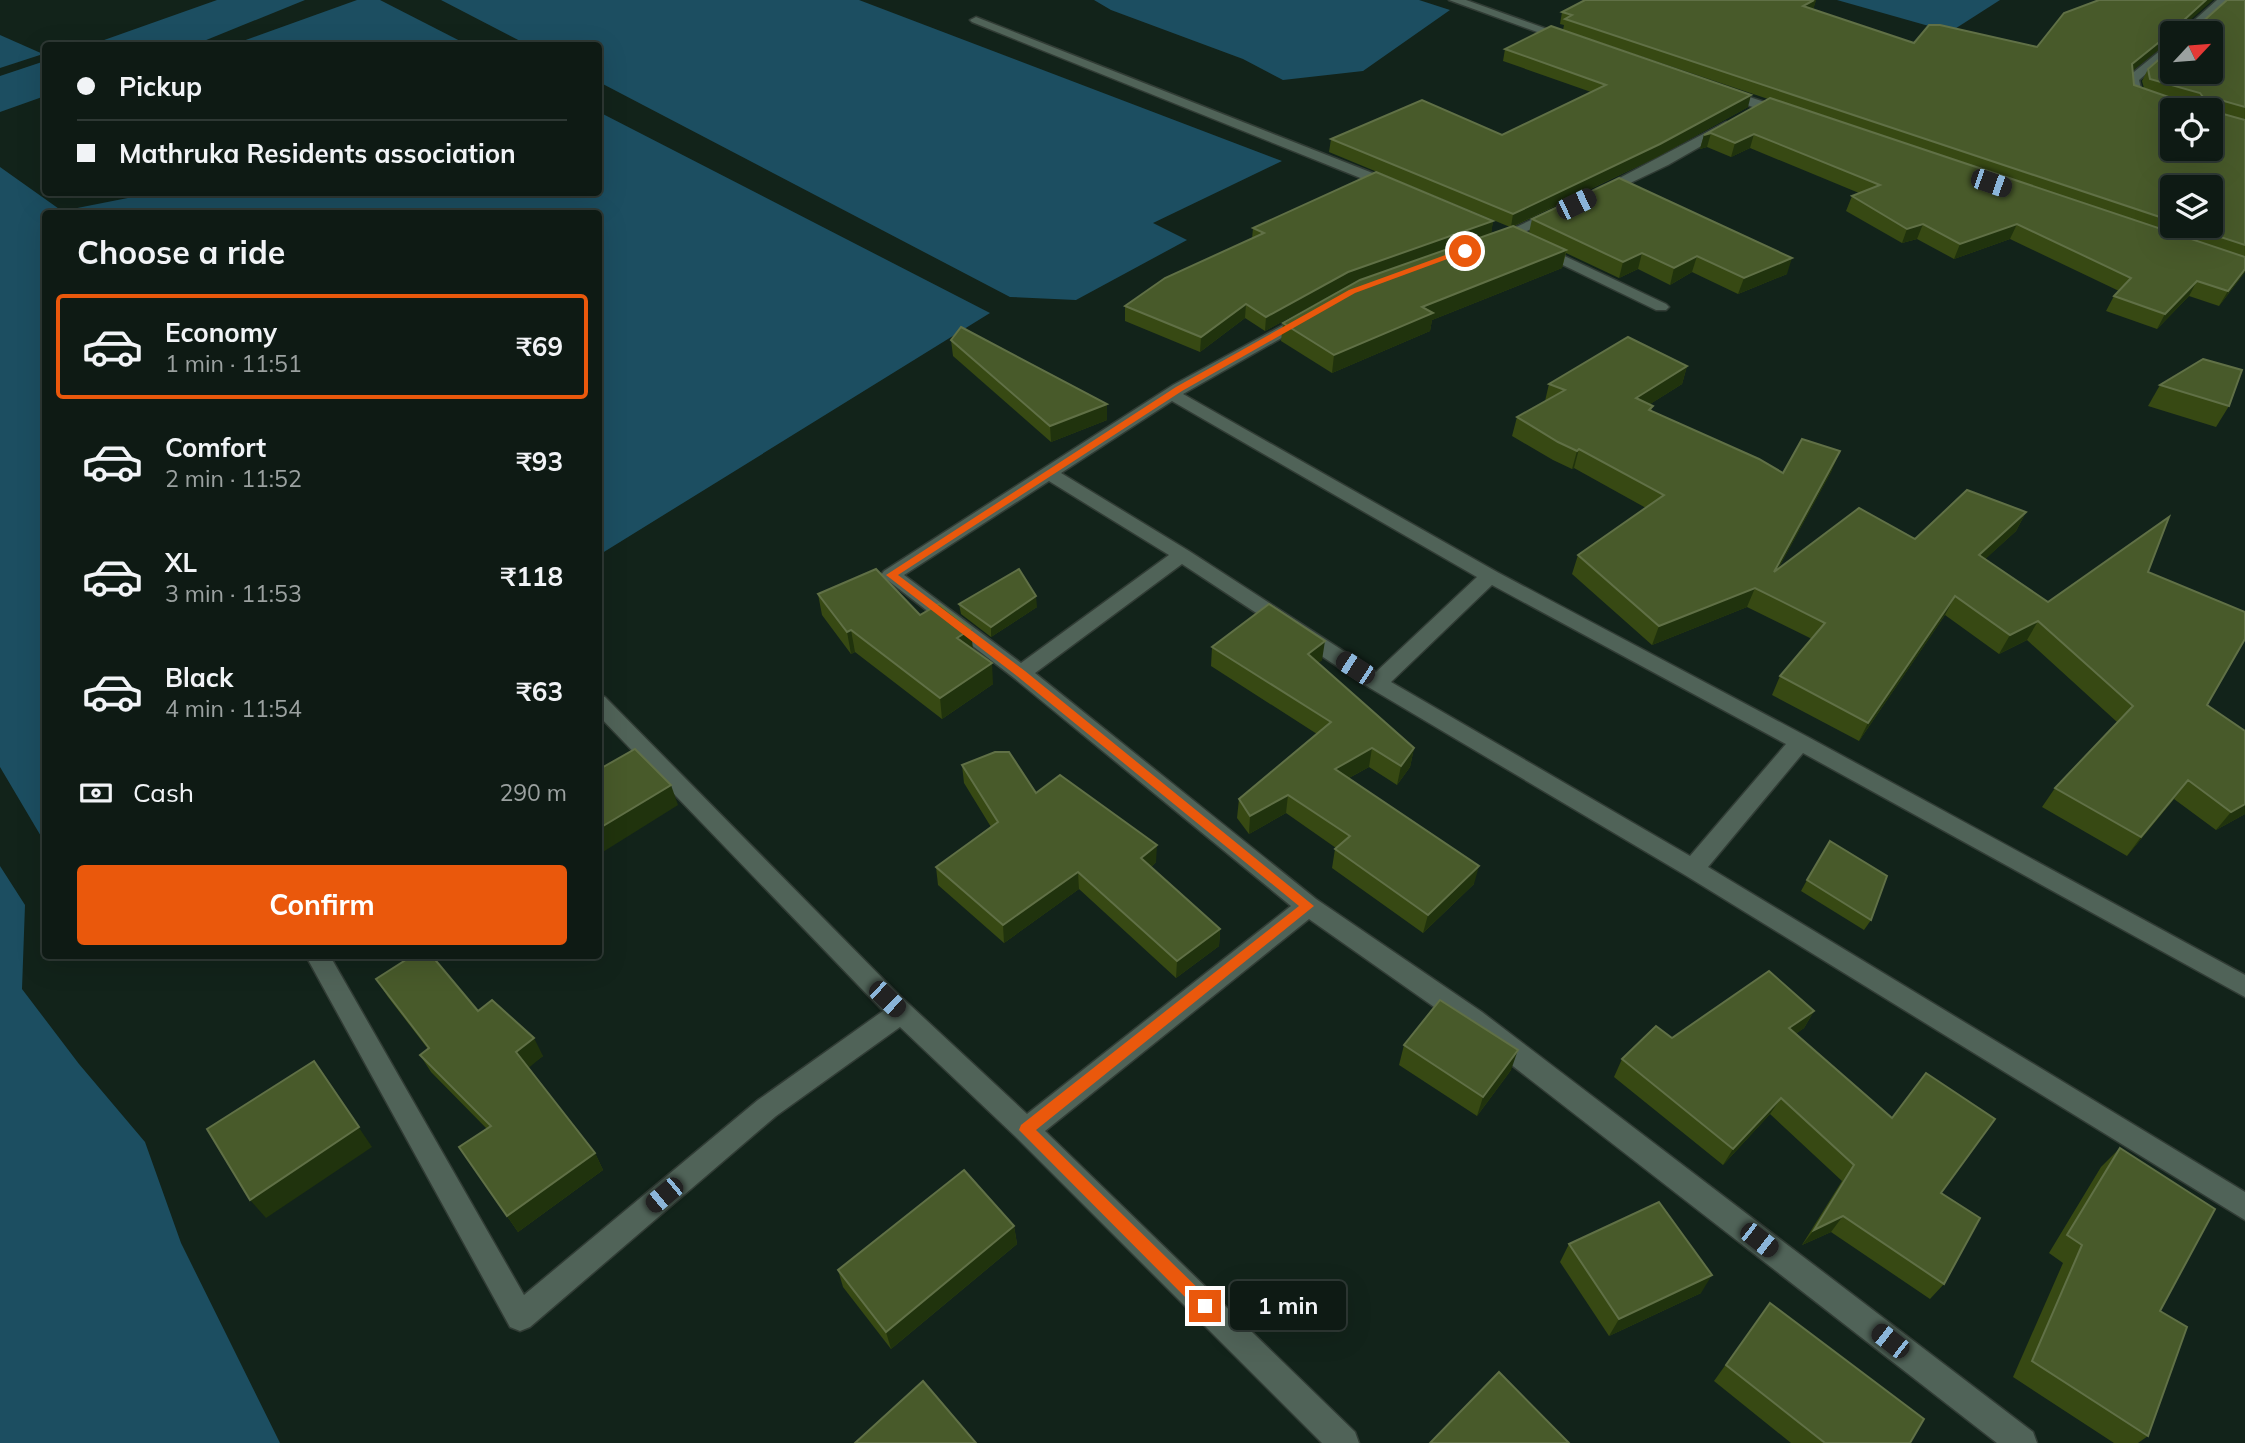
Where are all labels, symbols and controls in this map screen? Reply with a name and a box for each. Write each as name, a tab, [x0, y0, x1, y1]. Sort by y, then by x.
north arrow	[2160, 21, 2222, 84]
map controls	[2160, 21, 2223, 238]
text: Pickup	[119, 70, 202, 103]
button: locate	[2160, 98, 2223, 161]
text: Mathruka Residents association	[119, 137, 516, 170]
car	[1968, 166, 2015, 200]
button: layers	[2160, 175, 2223, 238]
car	[1553, 185, 1600, 223]
text: Choose a ride	[77, 232, 285, 272]
route start	[1449, 235, 1481, 267]
icon: car	[81, 315, 144, 378]
text: Economy	[165, 316, 277, 349]
text: ₹69	[516, 330, 563, 363]
text: 1 min · 11:51	[165, 349, 302, 378]
icon: car	[81, 430, 144, 493]
text: Comfort	[165, 431, 266, 464]
text: ₹93	[516, 445, 563, 478]
text: 2 min · 11:52	[165, 464, 302, 493]
icon: car	[81, 545, 144, 608]
text: XL	[165, 546, 197, 579]
text: ₹118	[501, 560, 563, 593]
text: 3 min · 11:53	[165, 579, 302, 608]
car	[1332, 648, 1379, 688]
icon: car	[81, 660, 144, 723]
text: Black	[165, 661, 233, 694]
text: ₹63	[516, 675, 563, 708]
text: 4 min · 11:54	[165, 694, 302, 723]
icon: cash	[77, 774, 115, 812]
text: Cash	[133, 776, 194, 809]
text: 290 m	[499, 778, 567, 807]
button: Confirm	[77, 865, 567, 945]
car	[865, 977, 910, 1021]
car	[642, 1173, 687, 1217]
car	[1736, 1219, 1783, 1261]
callout: 1 min	[1230, 1282, 1345, 1330]
route end	[1189, 1290, 1221, 1322]
text: 1 min	[1258, 1291, 1318, 1320]
car	[1867, 1320, 1914, 1362]

